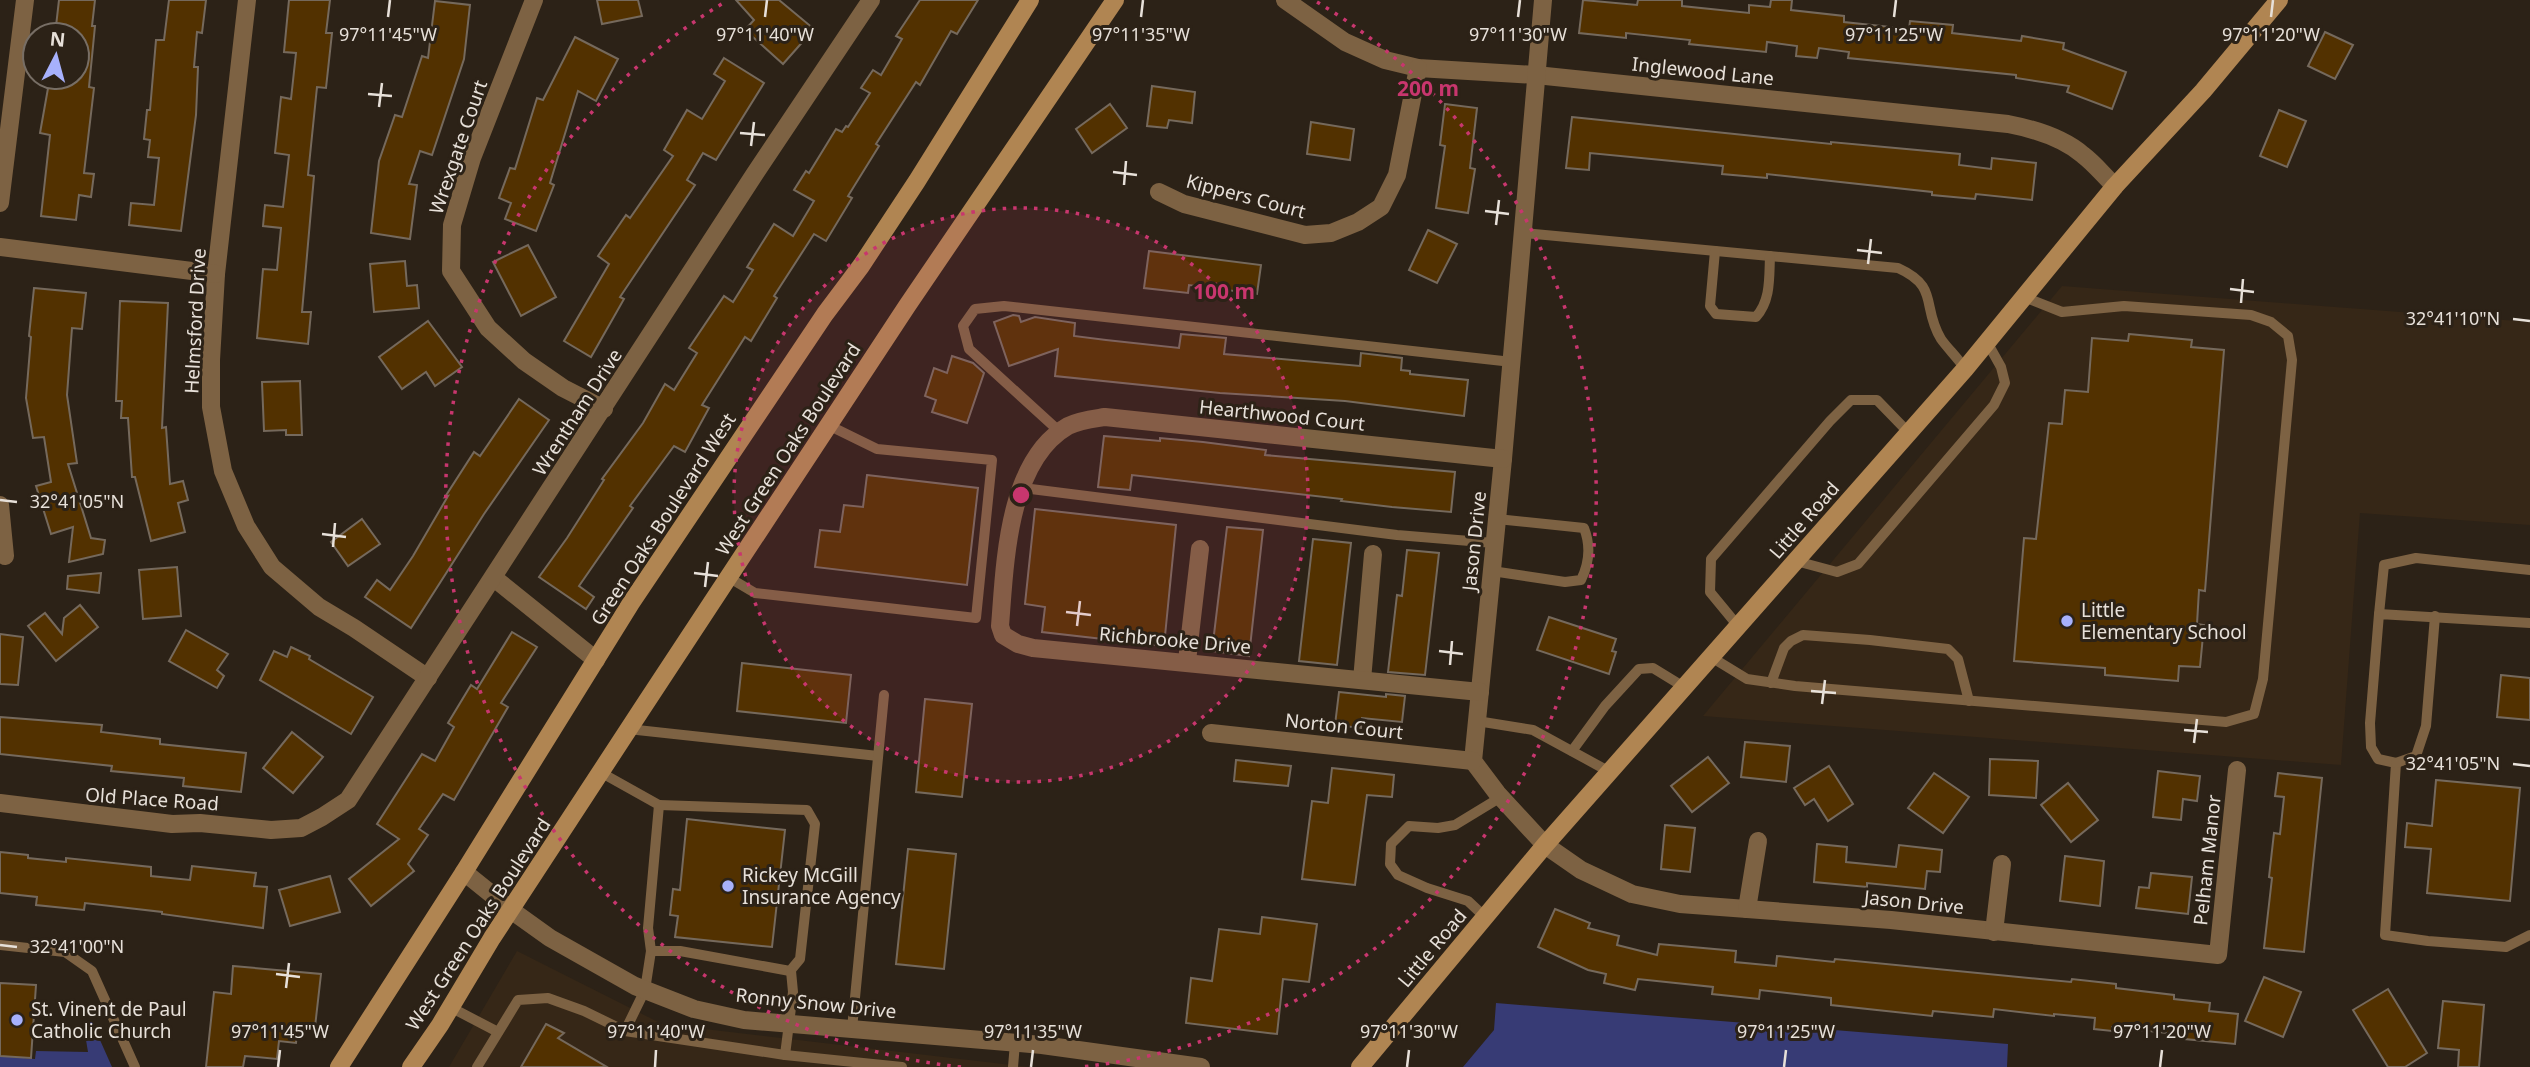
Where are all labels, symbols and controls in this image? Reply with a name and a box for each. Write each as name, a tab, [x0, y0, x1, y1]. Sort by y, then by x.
north arrow	[21, 21, 91, 91]
text: 97°11'45"W	[339, 22, 437, 46]
text: 97°11'40"W	[716, 22, 814, 46]
text: 97°11'35"W	[1092, 22, 1190, 46]
text: 97°11'30"W	[1469, 22, 1567, 46]
text: 97°11'25"W	[1845, 22, 1943, 46]
text: 97°11'20"W	[2222, 22, 2320, 46]
text: N	[49, 25, 67, 53]
street label: Inglewood Lane	[1631, 51, 1775, 91]
text: 200 m	[1397, 74, 1459, 102]
street label: Wrexgate Court	[423, 76, 493, 217]
street label: Kippers Court	[1183, 168, 1309, 224]
street label: Helmsford Drive	[178, 248, 212, 394]
text: 100 m	[1193, 277, 1255, 305]
text: 32°41'10"N	[2406, 306, 2500, 330]
street label: West Green Oaks Boulevard	[709, 338, 867, 560]
street label: Wrentham Drive	[526, 344, 628, 480]
street label: Hearthwood Court	[1198, 393, 1366, 437]
street label: Green Oaks Boulevard West	[584, 408, 742, 630]
street label: Little Road	[1763, 476, 1845, 564]
centre of rings	[1009, 483, 1033, 507]
text: 32°41'05"N	[30, 489, 124, 513]
street label: Jason Drive	[1456, 490, 1492, 594]
place label: Little Elementary School	[2081, 597, 2247, 645]
marker: Little Elementary School	[2059, 613, 2075, 629]
street label: Richbrooke Drive	[1098, 620, 1252, 660]
street label: Norton Court	[1284, 707, 1405, 745]
text: 32°41'05"N	[2406, 751, 2500, 775]
street label: Old Place Road	[84, 781, 220, 817]
street label: Pelham Manor	[2187, 793, 2227, 927]
street label: West Green Oaks Boulevard	[399, 813, 557, 1035]
place label: Rickey McGill Insurance Agency	[742, 862, 901, 910]
marker: Rickey McGill Insurance Agency	[720, 878, 736, 894]
street label: Jason Drive	[1861, 884, 1965, 920]
street label: Little Road	[1392, 903, 1472, 993]
text: 32°41'00"N	[30, 934, 124, 958]
street label: Ronny Snow Drive	[734, 982, 898, 1024]
place label: St. Vinent de Paul Catholic Church	[31, 996, 187, 1044]
marker: St. Vinent de Paul Catholic Church	[9, 1012, 25, 1028]
text: 97°11'45"W	[231, 1019, 329, 1043]
text: 97°11'40"W	[607, 1019, 705, 1043]
text: 97°11'35"W	[984, 1019, 1082, 1043]
text: 97°11'30"W	[1360, 1019, 1458, 1043]
text: 97°11'25"W	[1737, 1019, 1835, 1043]
text: 97°11'20"W	[2113, 1019, 2211, 1043]

